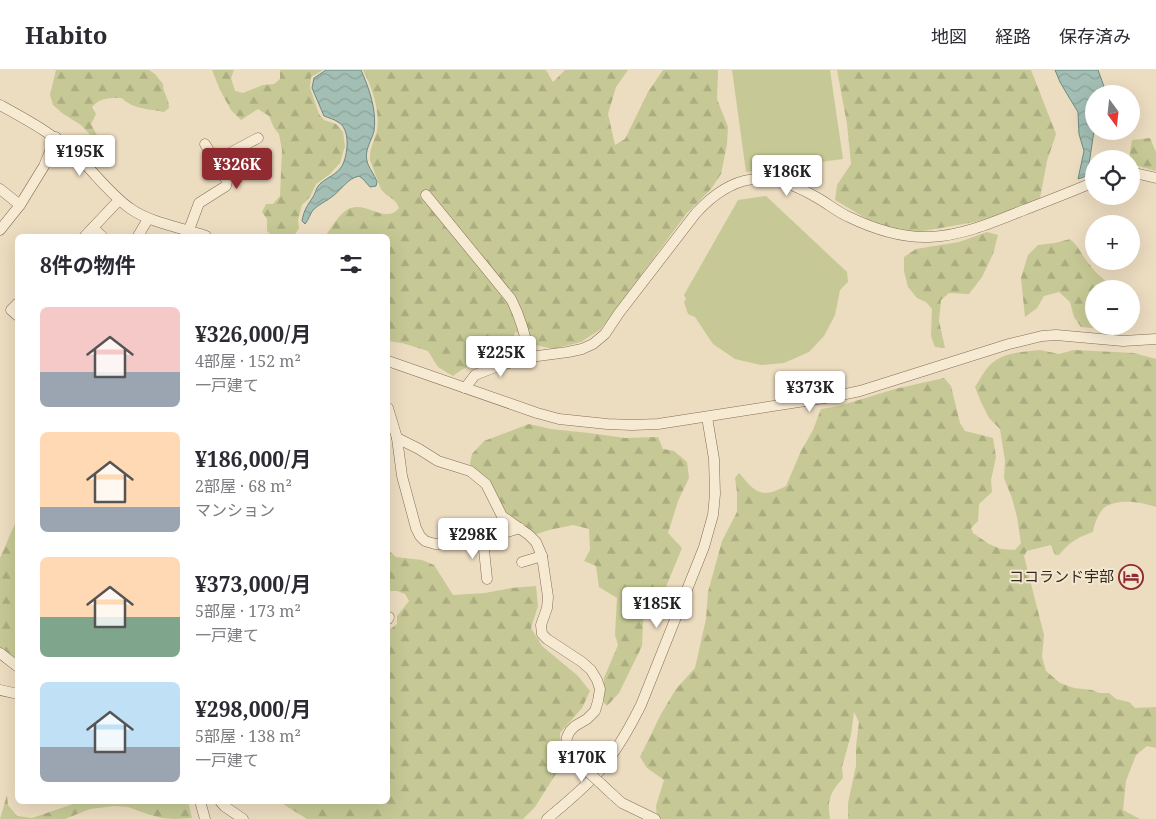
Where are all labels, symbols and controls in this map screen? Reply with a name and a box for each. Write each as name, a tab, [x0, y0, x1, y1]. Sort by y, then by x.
text: Habito	[25, 18, 108, 51]
text: 地図	[931, 24, 967, 48]
text: 経路	[995, 24, 1031, 48]
text: 保存済み	[1059, 24, 1131, 48]
north arrow	[1085, 85, 1140, 140]
map controls	[1085, 85, 1140, 335]
pin: ¥195K	[45, 134, 115, 177]
text: ¥195K	[56, 140, 104, 162]
pin: ¥326K	[202, 148, 272, 190]
button: locate	[1085, 150, 1140, 205]
text: ¥326K	[213, 153, 261, 175]
pin: ¥186K	[752, 154, 822, 197]
text: ¥186K	[763, 160, 811, 182]
button: +	[1085, 215, 1140, 270]
icon: filters	[337, 250, 365, 278]
text: 8件の物件	[40, 251, 136, 279]
button: −	[1085, 280, 1140, 335]
text: ¥326,000/月	[195, 320, 311, 348]
icon: home	[80, 327, 140, 387]
pin: ¥225K	[466, 336, 536, 378]
text: ¥225K	[477, 341, 525, 363]
text: 4部屋 · 152 m²	[195, 350, 301, 372]
pin: ¥373K	[775, 370, 845, 413]
text: 一戸建て	[195, 374, 259, 396]
text: ¥373K	[786, 376, 834, 398]
text: ¥186,000/月	[195, 445, 311, 473]
icon: home	[80, 452, 140, 512]
text: 2部屋 · 68 m²	[195, 475, 292, 497]
text: マンション	[195, 499, 275, 521]
pin: ¥298K	[438, 518, 508, 560]
text: ¥298K	[449, 523, 497, 545]
hotel icon: ココランド宇部	[1118, 564, 1144, 590]
place label: ココランド宇部	[1009, 566, 1114, 586]
text: ¥373,000/月	[195, 570, 311, 598]
icon: home	[80, 577, 140, 637]
pin: ¥185K	[622, 586, 692, 629]
text: ¥185K	[633, 592, 681, 614]
text: 5部屋 · 173 m²	[195, 600, 301, 622]
text: 一戸建て	[195, 624, 259, 646]
text: ¥298,000/月	[195, 695, 311, 723]
icon: home	[80, 702, 140, 762]
text: 5部屋 · 138 m²	[195, 725, 301, 747]
pin: ¥170K	[547, 740, 617, 783]
text: ¥170K	[558, 746, 606, 768]
text: 一戸建て	[195, 749, 259, 771]

